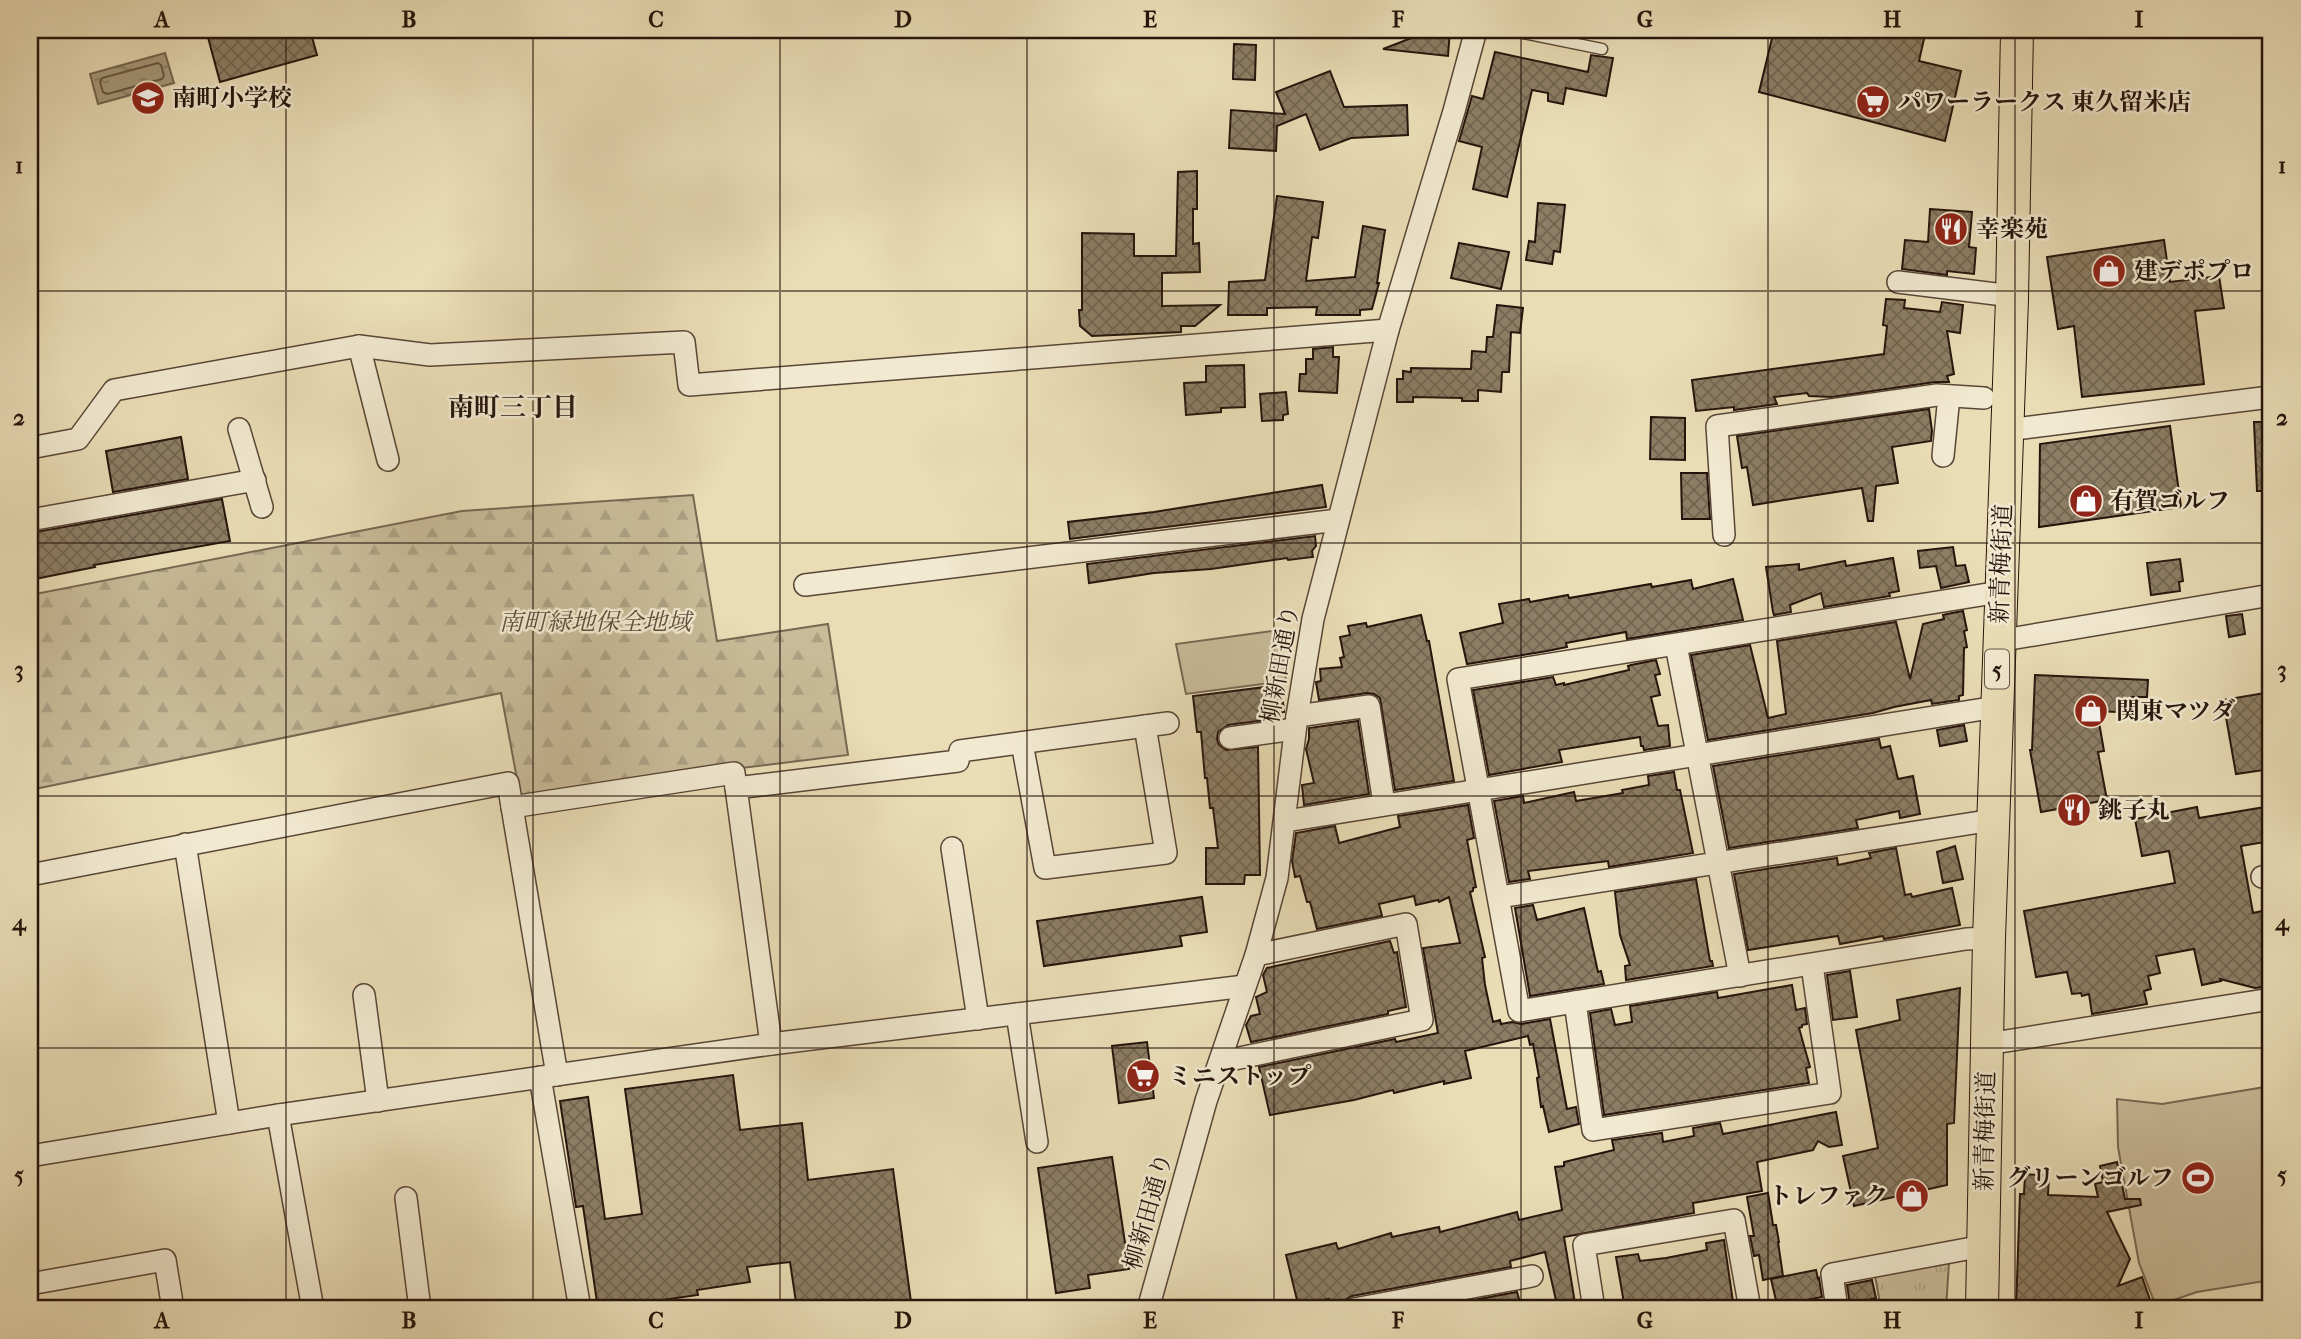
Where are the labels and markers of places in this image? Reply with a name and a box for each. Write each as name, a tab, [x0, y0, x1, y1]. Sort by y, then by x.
school or university icon: 南町小学校	[129, 79, 167, 117]
supermarket icon: パワーラークス 東久留米店	[1854, 83, 1892, 121]
place label: 南町小学校	[172, 84, 292, 112]
place label: パワーラークス 東久留米店	[1898, 88, 2191, 116]
restaurant icon: 幸楽苑	[1932, 210, 1970, 248]
place label: 幸楽苑	[1976, 215, 2048, 243]
shop icon: 建デポプロ	[2090, 252, 2128, 290]
place label: 建デポプロ	[2134, 257, 2254, 285]
shop icon: 有賀ゴルフ	[2067, 482, 2105, 520]
place label: 有賀ゴルフ	[2110, 487, 2230, 515]
shop icon: 関東マツダ	[2072, 692, 2110, 730]
place label: 関東マツダ	[2116, 697, 2235, 725]
restaurant icon: 銚子丸	[2055, 791, 2093, 829]
place label: 銚子丸	[2098, 796, 2170, 824]
supermarket icon: ミニストップ	[1124, 1057, 1162, 1095]
place label: ミニストップ	[1168, 1062, 1312, 1090]
sports icon: グリーンゴルフ	[2179, 1159, 2217, 1197]
place label: グリーンゴルフ	[2006, 1164, 2174, 1192]
shop icon: トレファク	[1893, 1177, 1931, 1215]
place label: トレファク	[1768, 1182, 1888, 1210]

